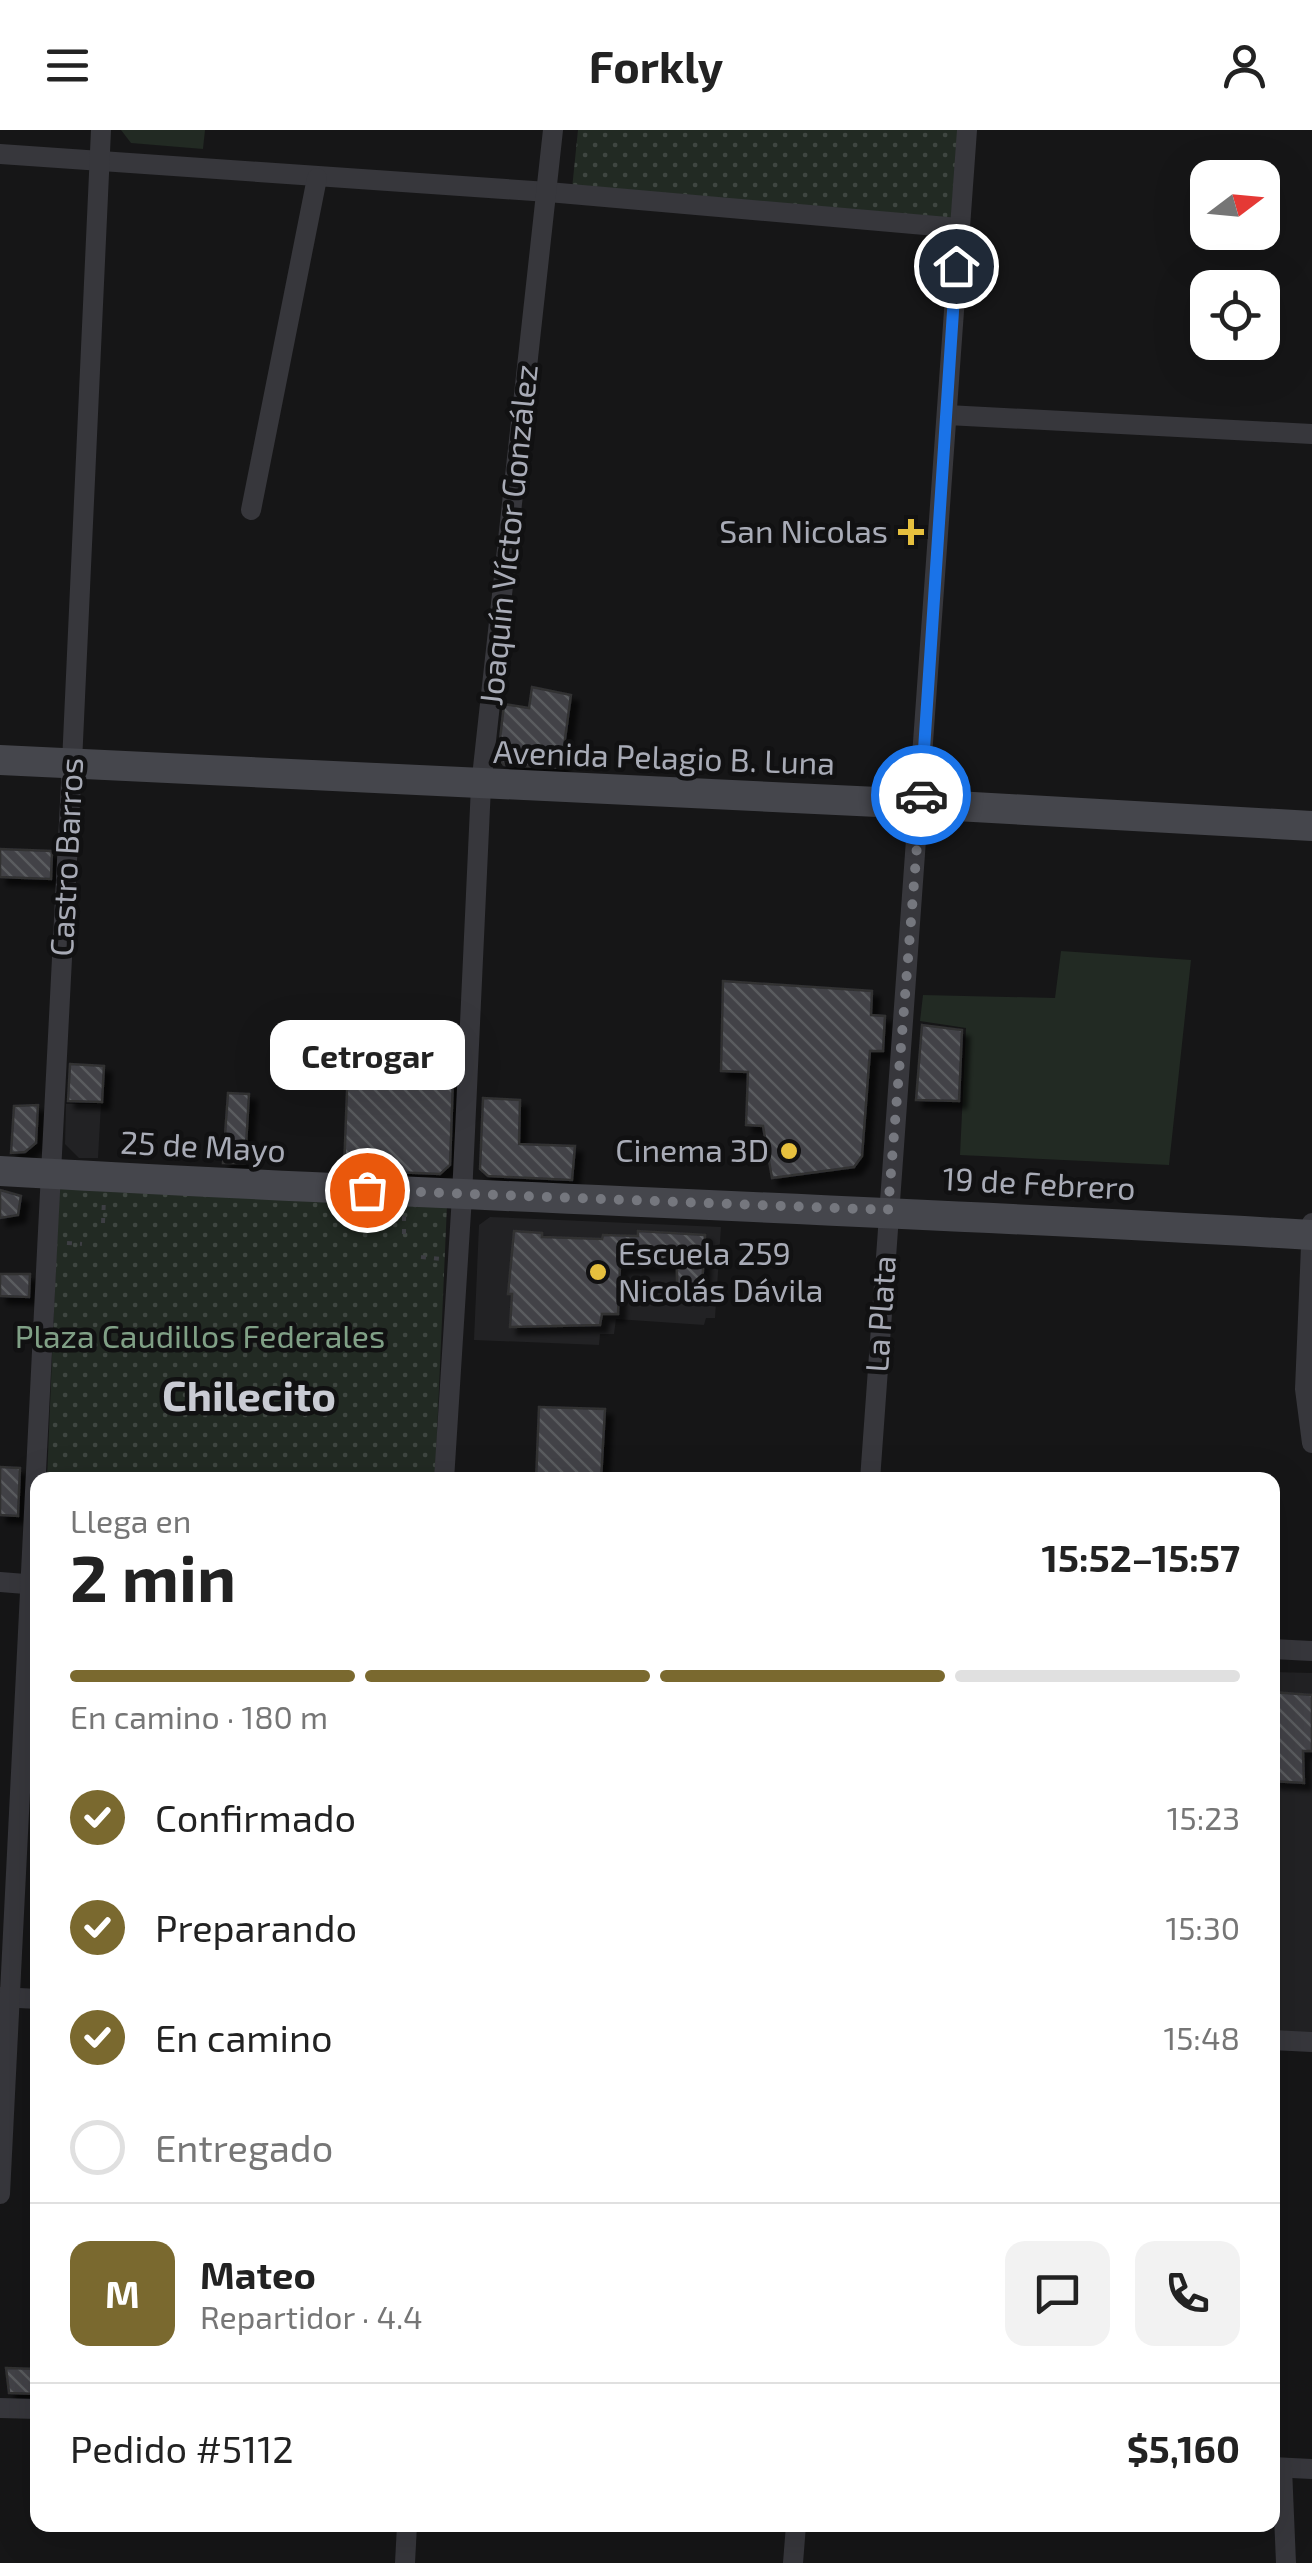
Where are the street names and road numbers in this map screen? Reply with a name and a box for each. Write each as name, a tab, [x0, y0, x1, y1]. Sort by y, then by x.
street label: Joaquín Víctor González	[470, 362, 544, 707]
street label: Avenida Pelagio B. Luna	[493, 731, 836, 781]
street label: Castro Barros	[41, 756, 89, 957]
street label: 25 de Mayo	[119, 1122, 287, 1168]
street label: 19 de Febrero	[942, 1158, 1137, 1206]
street label: La Plata	[856, 1254, 902, 1373]

